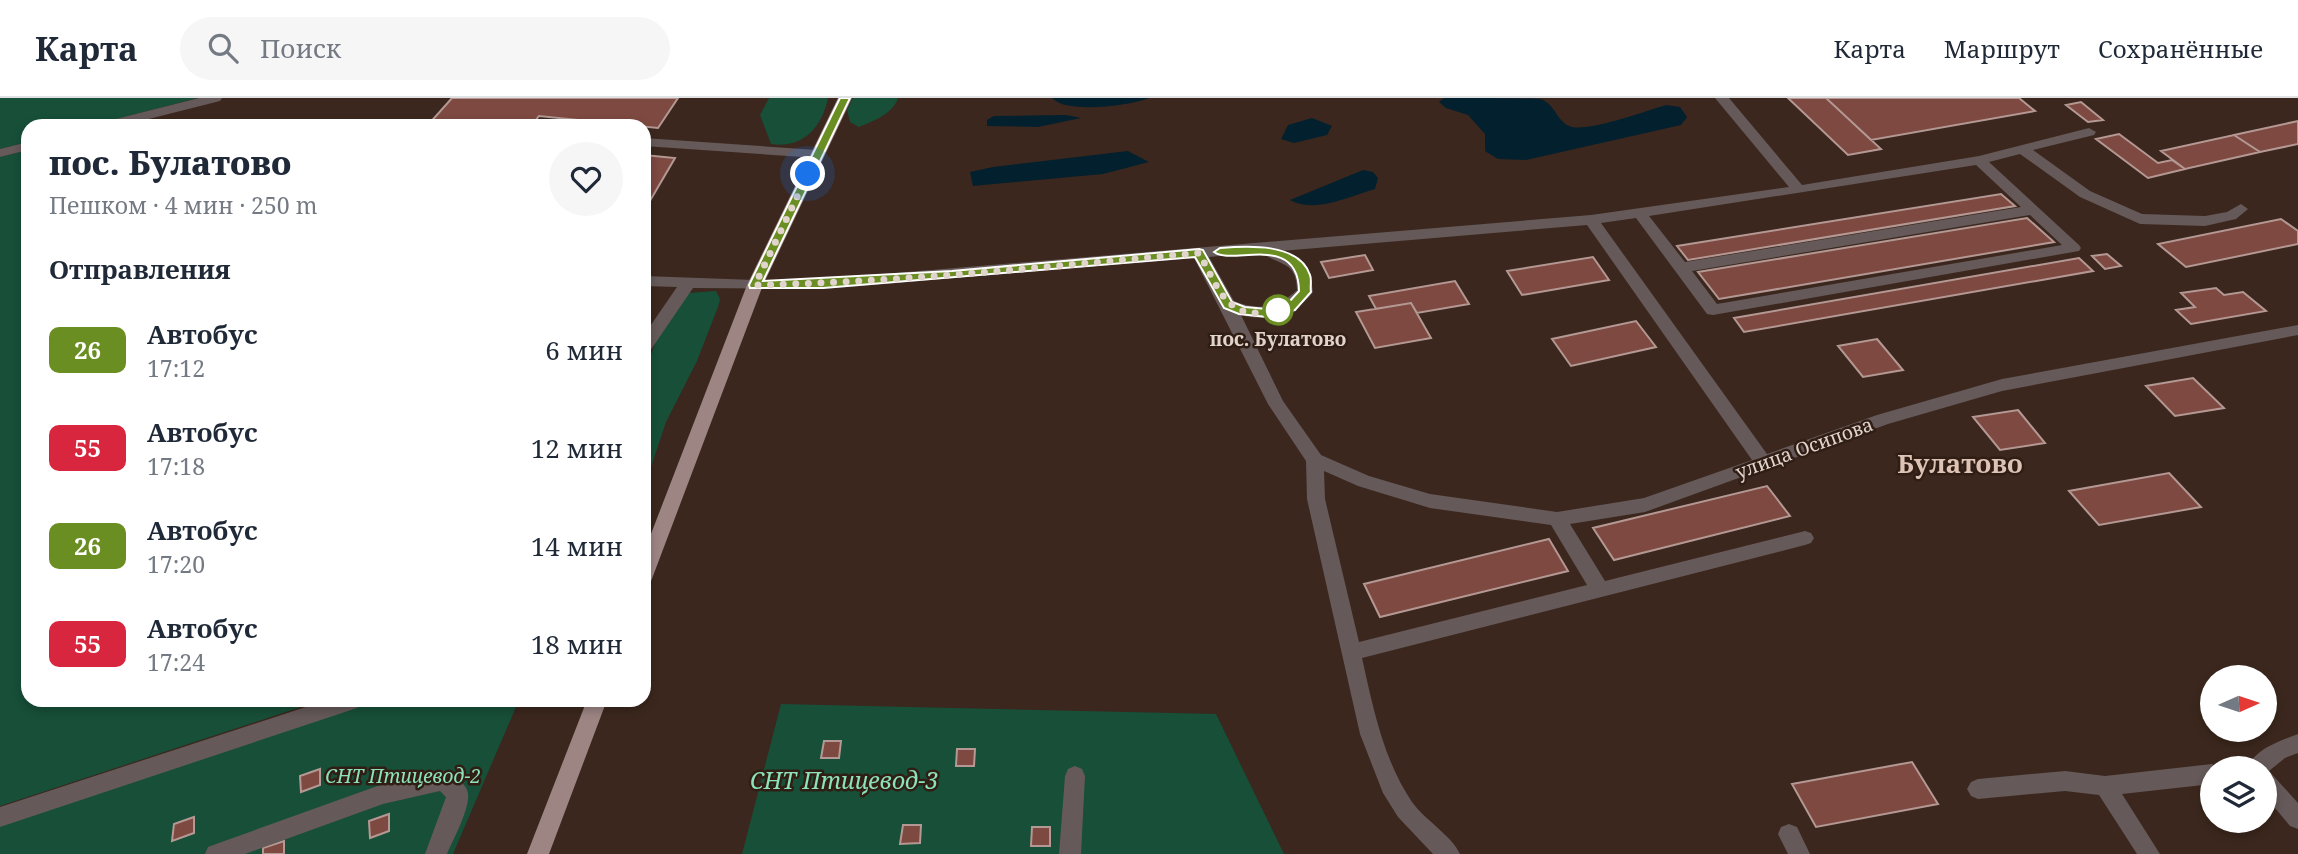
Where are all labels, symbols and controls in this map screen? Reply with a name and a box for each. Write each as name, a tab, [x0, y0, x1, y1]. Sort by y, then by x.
search box	[180, 17, 670, 80]
text: Карта	[35, 26, 138, 71]
icon: search	[204, 29, 242, 67]
text: Поиск	[260, 30, 341, 66]
text: Карта	[1834, 32, 1906, 65]
text: Маршрут	[1944, 32, 2060, 65]
text: Сохранённые	[2098, 32, 2263, 65]
text: пос. Булатово	[49, 140, 291, 185]
button: heart	[549, 142, 623, 216]
your location	[790, 156, 825, 191]
text: Пешком · 4 мин · 250 m	[49, 189, 317, 221]
text: Отправления	[49, 251, 231, 287]
marker: пос. Булатово	[1263, 295, 1293, 325]
text: Автобус	[147, 316, 257, 352]
place label: пос. Булатово	[1210, 326, 1346, 352]
text: 6 мин	[545, 332, 623, 368]
text: 26	[74, 333, 101, 366]
text: 17:12	[147, 352, 205, 384]
street label: улица Осипова	[1732, 411, 1876, 485]
text: Автобус	[147, 414, 257, 450]
text: 12 мин	[531, 430, 623, 466]
text: 55	[74, 431, 101, 464]
district label: Булатово	[1897, 445, 2023, 481]
text: 17:18	[147, 450, 205, 482]
text: Автобус	[147, 512, 257, 548]
text: 14 мин	[531, 528, 623, 564]
text: 26	[74, 529, 101, 562]
text: 17:20	[147, 548, 205, 580]
text: Автобус	[147, 610, 257, 646]
text: 18 мин	[531, 626, 623, 662]
text: 55	[74, 627, 101, 660]
text: 17:24	[147, 646, 205, 678]
north arrow	[2200, 665, 2277, 742]
map controls	[2200, 665, 2277, 833]
button: layers	[2200, 756, 2277, 833]
park label: СНТ Птицевод-2	[325, 763, 481, 789]
park label: СНТ Птицевод-3	[750, 764, 938, 796]

